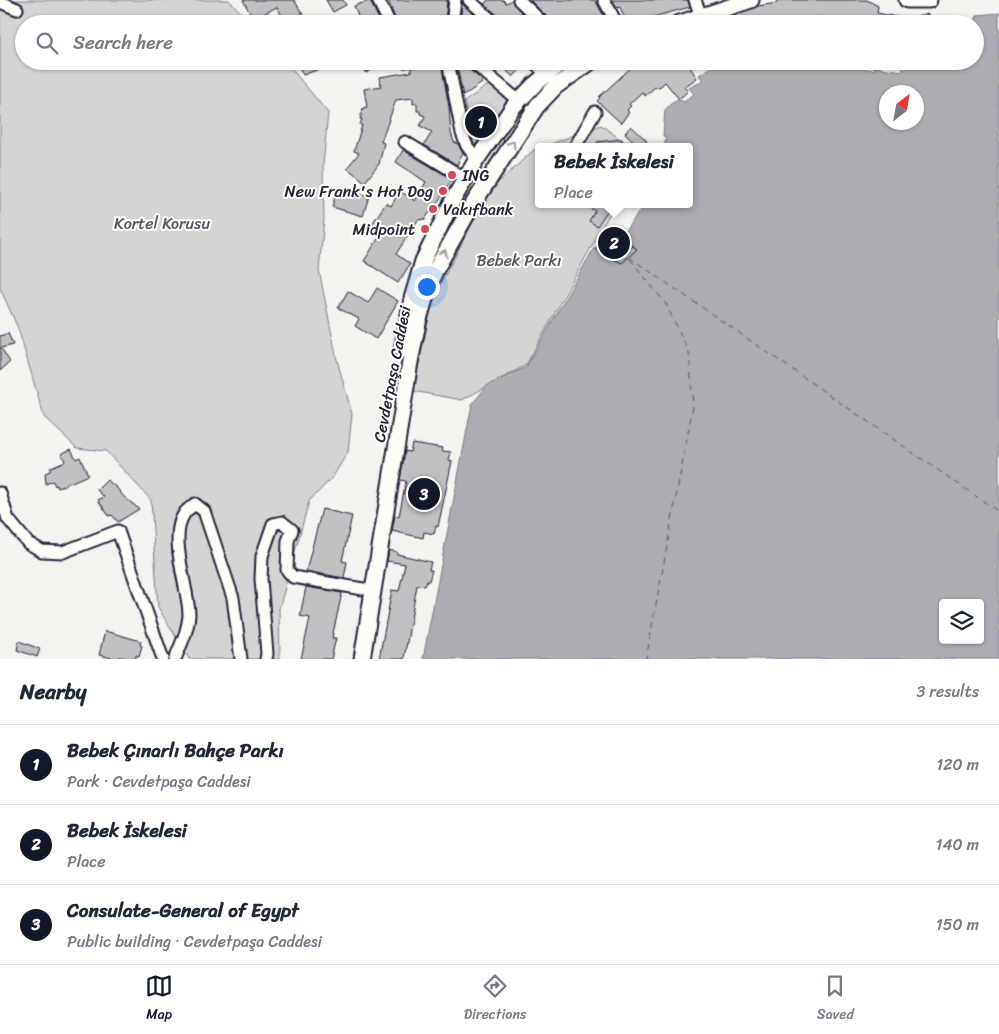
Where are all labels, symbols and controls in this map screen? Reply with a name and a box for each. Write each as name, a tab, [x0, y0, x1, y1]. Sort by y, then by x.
search box	[15, 15, 984, 70]
text: Search here	[73, 26, 173, 59]
icon: search	[33, 29, 61, 57]
north arrow	[879, 85, 924, 130]
pin: 1	[465, 103, 497, 141]
one-way arrow	[506, 141, 515, 150]
popup	[535, 143, 693, 208]
text: Bebek İskelesi	[554, 145, 674, 178]
place label: ING	[461, 161, 489, 190]
marker: ING	[446, 169, 458, 181]
place label: New Frank's Hot Dog	[285, 177, 433, 206]
text: Place	[554, 178, 593, 207]
marker: New Frank's Hot Dog	[437, 185, 449, 197]
place label: Vakıfbank	[443, 195, 514, 224]
marker: Vakıfbank	[427, 203, 439, 215]
park label: Kortel Korusu	[114, 209, 210, 238]
place label: Midpoint	[352, 215, 415, 244]
marker: Midpoint	[419, 223, 431, 235]
pin: 2	[598, 224, 630, 262]
park label: Bebek Parkı	[477, 246, 561, 275]
one-way arrow	[438, 249, 448, 258]
your location	[414, 274, 440, 300]
street label: Cevdetpaşa Caddesi	[365, 303, 420, 445]
pin: 3	[408, 475, 440, 513]
map controls	[939, 599, 984, 644]
button: layers	[939, 599, 984, 644]
text: Nearby	[20, 673, 86, 711]
text: 3 results	[916, 677, 979, 706]
text: Bebek Çınarlı Bahçe Parkı	[67, 734, 284, 767]
text: 1	[33, 750, 39, 779]
text: 120 m	[936, 750, 979, 779]
text: Park · Cevdetpaşa Caddesi	[67, 767, 251, 796]
text: Bebek İskelesi	[67, 814, 187, 847]
text: 2	[31, 830, 41, 859]
text: 140 m	[936, 830, 979, 859]
text: Place	[67, 847, 106, 876]
text: Consulate-General of Egypt	[67, 894, 299, 927]
text: 3	[32, 910, 40, 939]
text: 150 m	[936, 910, 979, 939]
text: Public building · Cevdetpaşa Caddesi	[67, 927, 322, 956]
tab: Map	[145, 972, 173, 1027]
tab: Directions	[464, 972, 526, 1027]
tab: Saved	[817, 972, 854, 1027]

